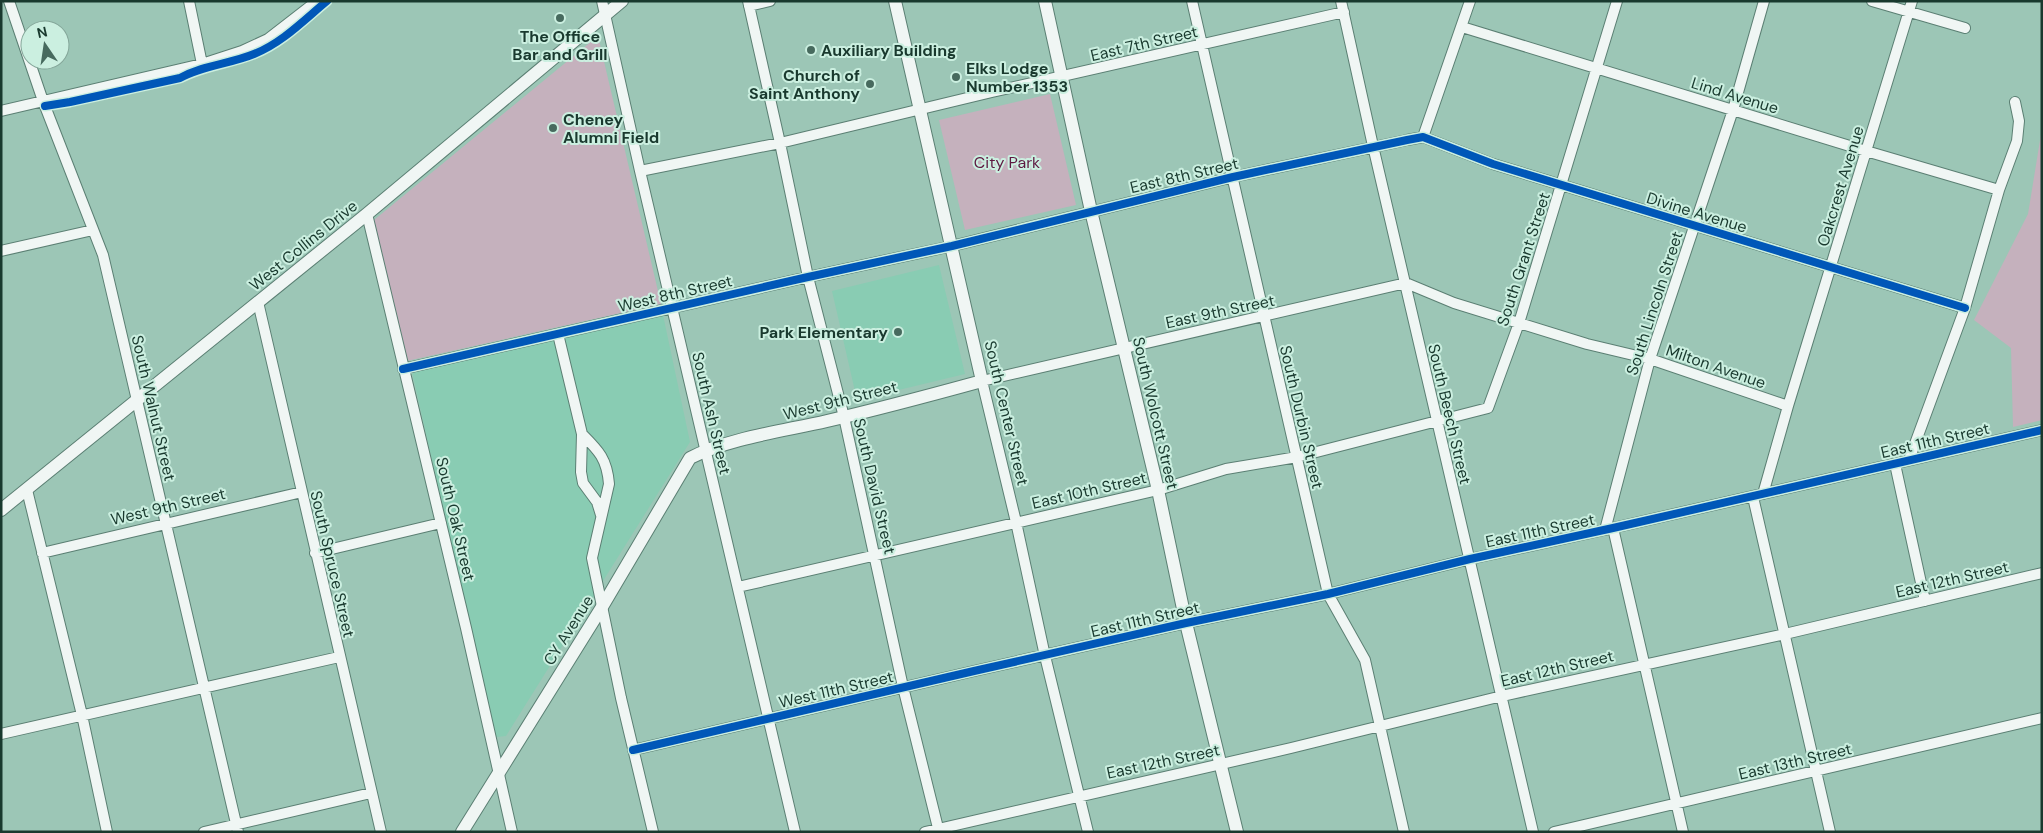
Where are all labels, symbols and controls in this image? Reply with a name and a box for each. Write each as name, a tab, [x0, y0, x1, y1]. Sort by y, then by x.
marker: The Office Bar and Grill	[554, 12, 566, 24]
north arrow	[20, 20, 70, 70]
street label: East 7th Street	[1088, 21, 1200, 66]
text: N	[35, 22, 49, 42]
place label: The Office Bar and Grill	[512, 26, 608, 65]
place label: Auxiliary Building	[821, 40, 957, 61]
marker: Auxiliary Building	[805, 44, 817, 56]
place label: Elks Lodge Number 1353	[966, 58, 1068, 97]
place label: Church of Saint Anthony	[749, 65, 860, 104]
marker: Elks Lodge Number 1353	[950, 71, 962, 83]
street label: Lind Avenue	[1689, 72, 1781, 119]
marker: Church of Saint Anthony	[864, 78, 876, 90]
place label: Cheney Alumni Field	[563, 109, 659, 148]
marker: Cheney Alumni Field	[547, 122, 559, 134]
street label: Oakcrest Avenue	[1812, 123, 1869, 249]
park label: City Park	[974, 152, 1040, 173]
street label: East 8th Street	[1128, 153, 1240, 198]
street label: Divine Avenue	[1644, 187, 1750, 238]
street label: South Grant Street	[1492, 190, 1555, 329]
street label: West Collins Drive	[245, 195, 362, 295]
street label: South Lincoln Street	[1621, 229, 1688, 378]
street label: West 8th Street	[616, 270, 734, 317]
street label: East 9th Street	[1164, 290, 1277, 333]
place label: Park Elementary	[759, 322, 888, 343]
marker: Park Elementary	[892, 326, 904, 338]
street label: South Walnut Street	[127, 333, 180, 483]
street label: South Wolcott Street	[1128, 335, 1183, 491]
street label: South Center Street	[980, 339, 1033, 488]
street label: Milton Avenue	[1663, 340, 1769, 393]
street label: South Beech Street	[1423, 342, 1476, 486]
street label: South Durbin Street	[1275, 343, 1328, 491]
street label: South Ash Street	[687, 350, 736, 476]
street label: West 9th Street	[781, 376, 899, 425]
street label: South David Street	[849, 416, 900, 556]
street label: East 11th Street	[1879, 418, 1992, 463]
street label: South Oak Street	[431, 455, 480, 583]
street label: East 10th Street	[1030, 467, 1148, 514]
street label: West 9th Street	[109, 483, 228, 530]
street label: South Spruce Street	[305, 489, 360, 639]
street label: East 11th Street	[1484, 509, 1597, 552]
street label: East 12th Street	[1894, 556, 2011, 603]
street label: CY Avenue	[539, 591, 598, 669]
street label: East 11th Street	[1089, 597, 1202, 642]
street label: East 12th Street	[1499, 645, 1616, 692]
street label: West 11th Street	[777, 666, 895, 713]
street label: East 13th Street	[1736, 738, 1854, 785]
street label: East 12th Street	[1105, 739, 1222, 784]

